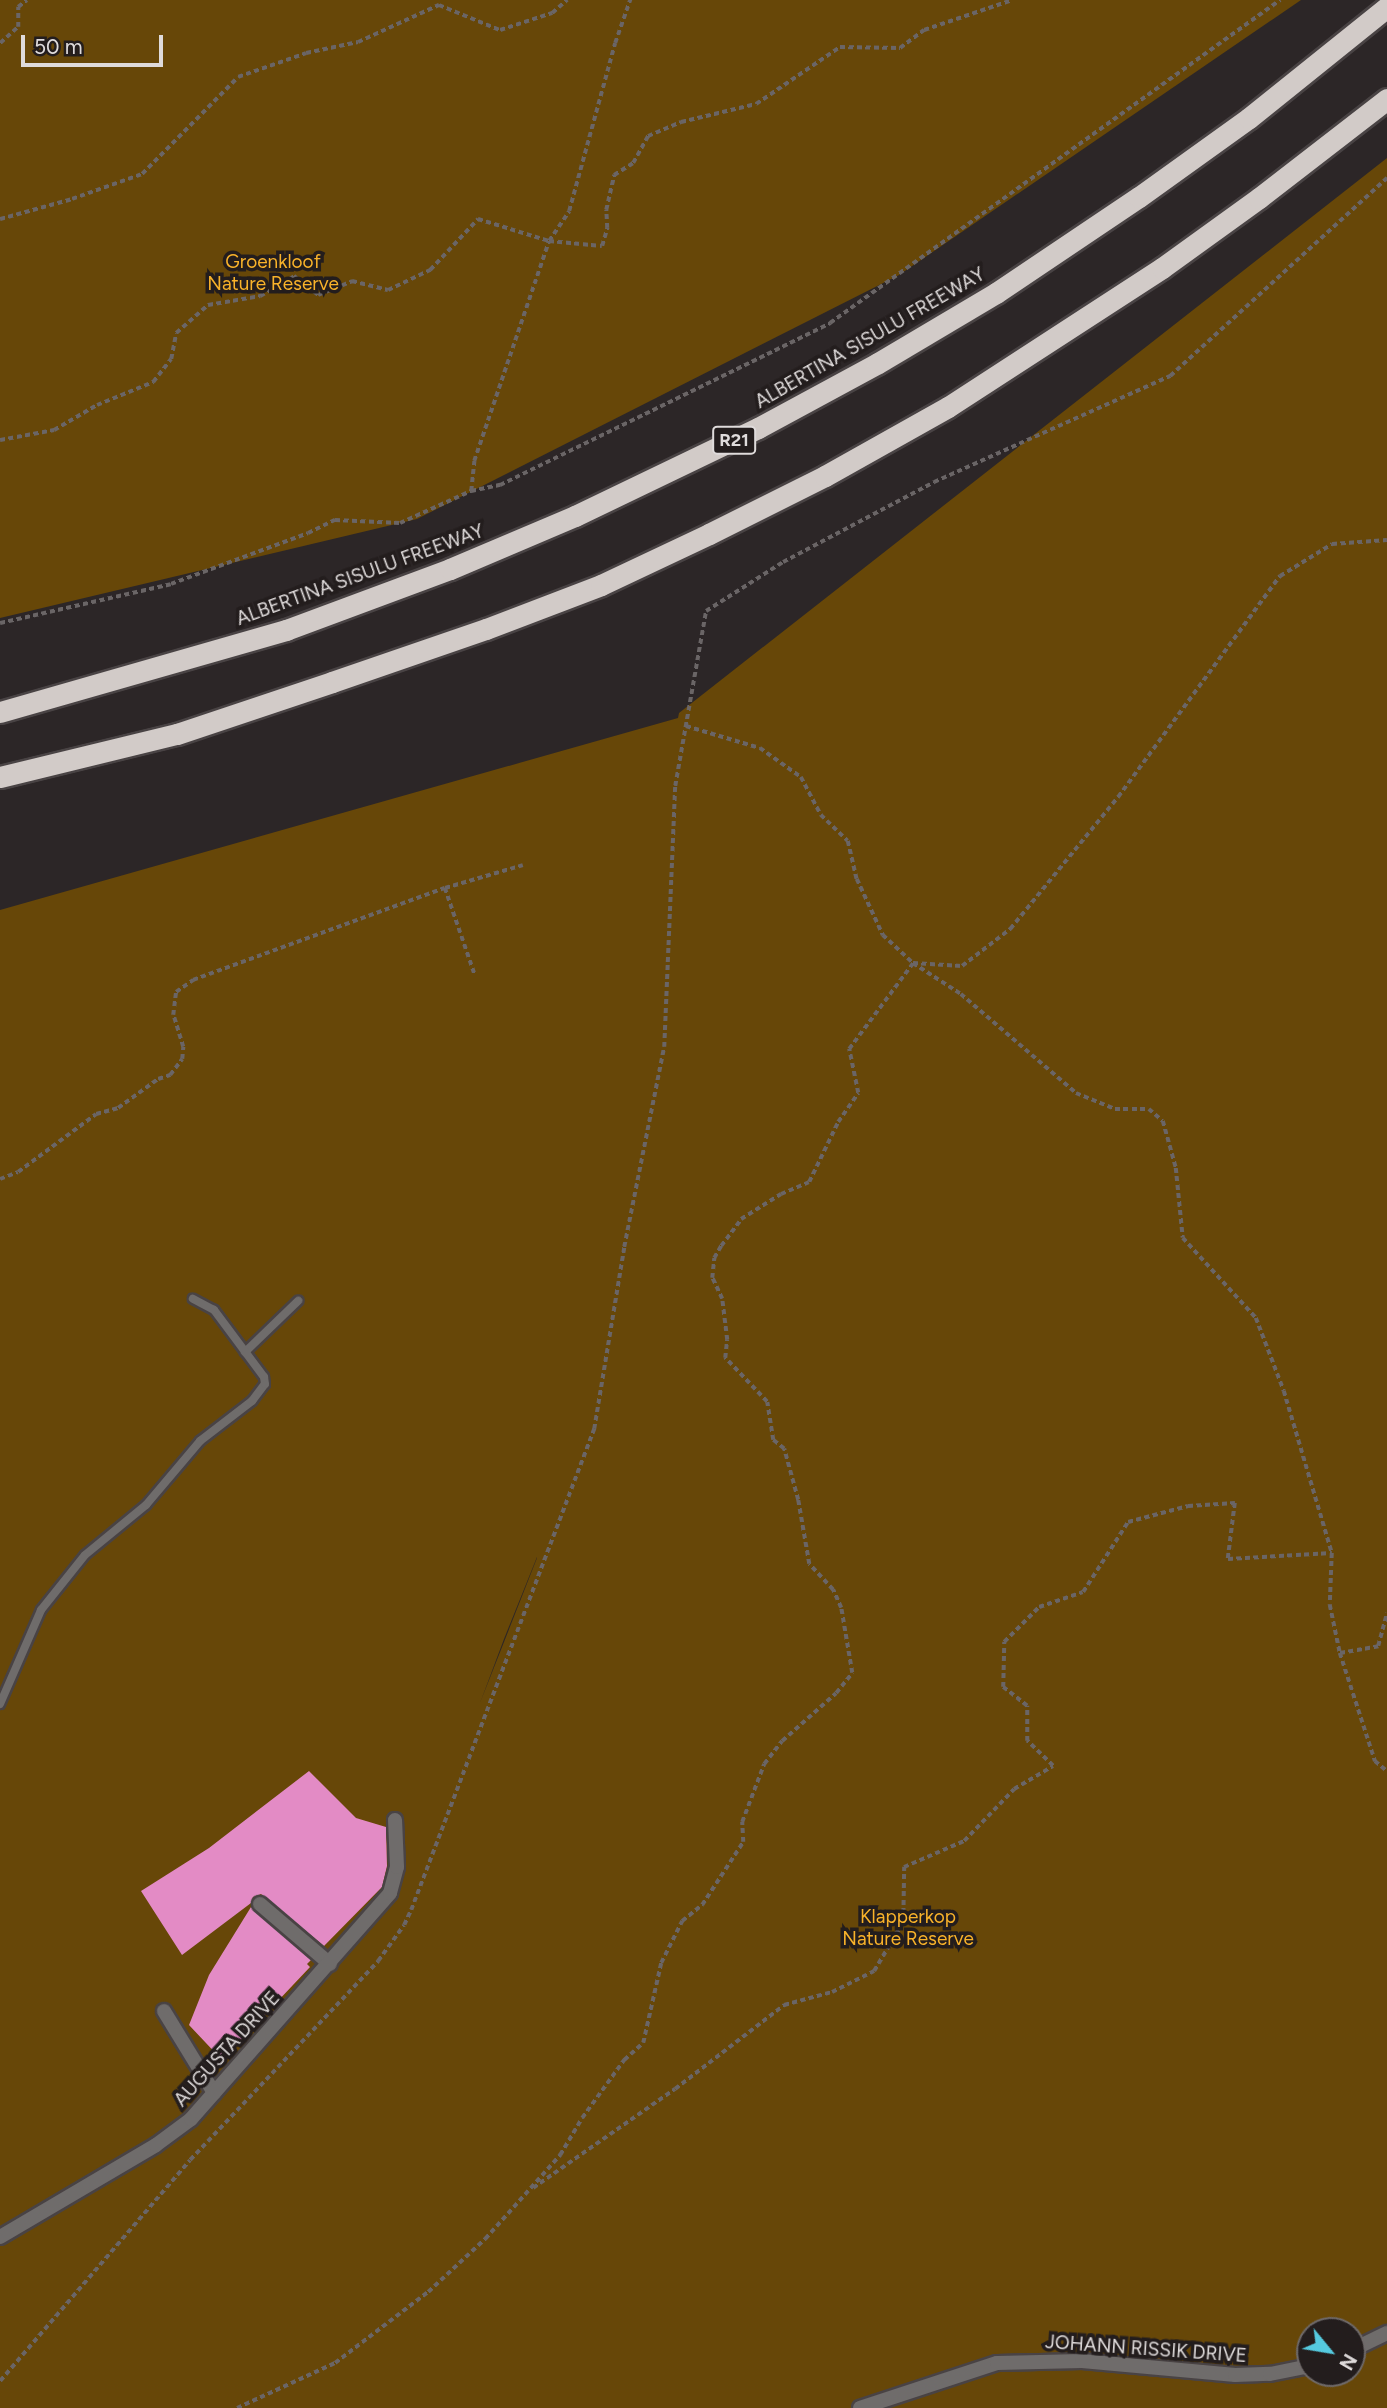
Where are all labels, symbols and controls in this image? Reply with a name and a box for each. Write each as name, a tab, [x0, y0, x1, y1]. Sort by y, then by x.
scale bar	[24, 21, 166, 65]
text: 50 m	[34, 34, 83, 59]
park label: Groenkloof Nature Reserve	[207, 251, 339, 295]
street label: ALBERTINA SISULU FREEWAY	[751, 263, 989, 413]
road number: R21	[711, 426, 757, 454]
street label: ALBERTINA SISULU FREEWAY	[233, 520, 487, 630]
park label: Klapperkop Nature Reserve	[842, 1906, 974, 1950]
street label: AUGUSTA DRIVE	[169, 1987, 285, 2111]
north arrow	[1296, 2317, 1366, 2387]
street label: JOHANN RISSIK DRIVE	[1044, 2331, 1248, 2367]
text: N	[1334, 2350, 1362, 2374]

